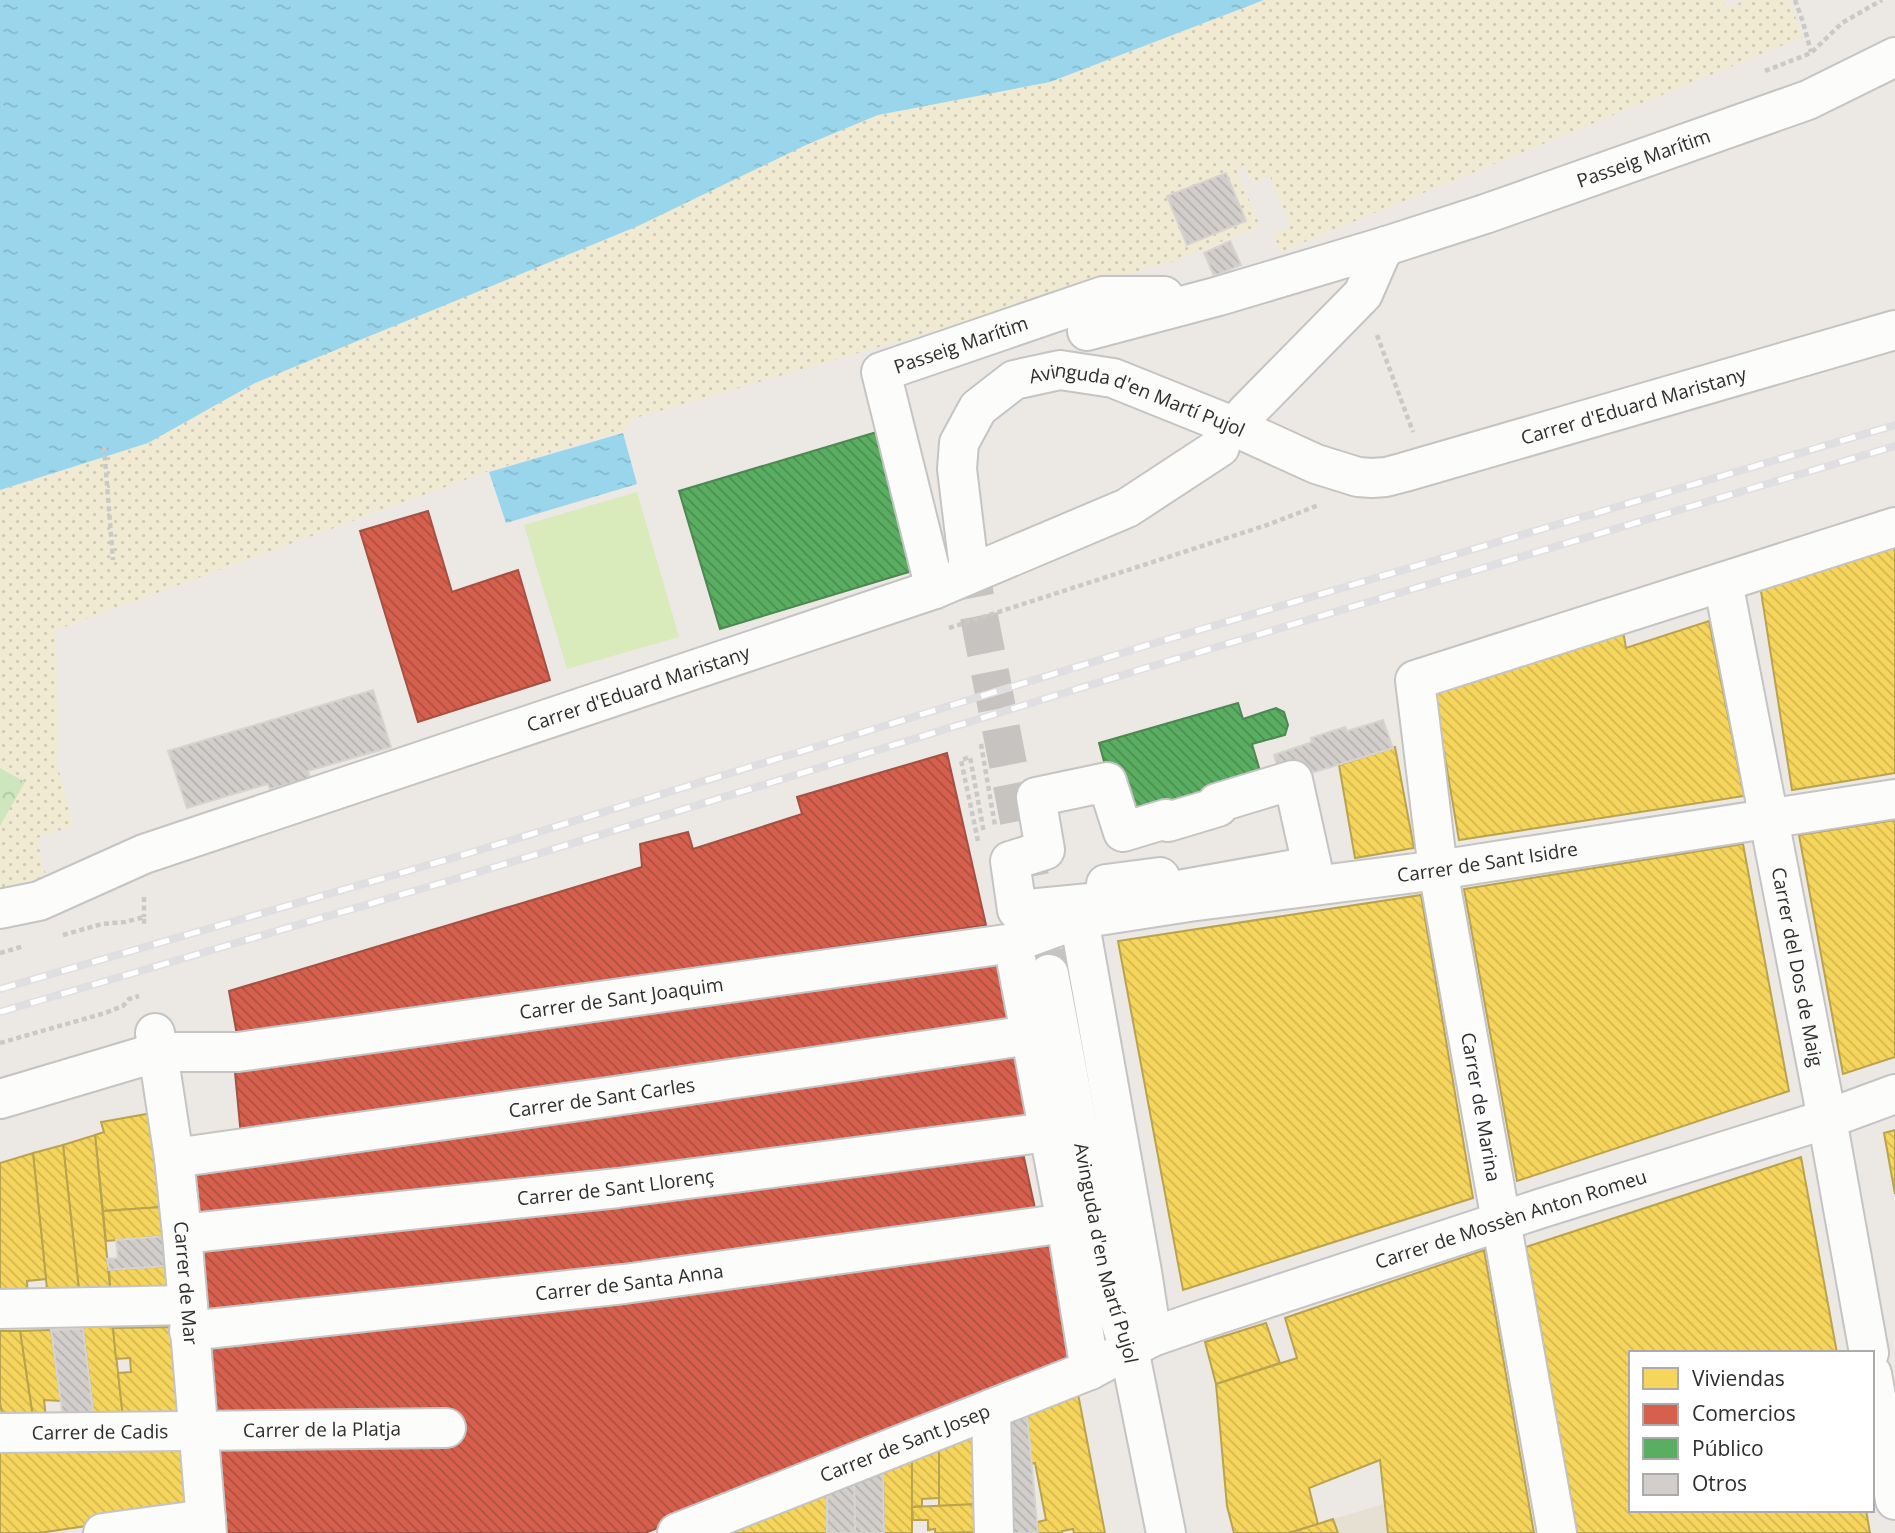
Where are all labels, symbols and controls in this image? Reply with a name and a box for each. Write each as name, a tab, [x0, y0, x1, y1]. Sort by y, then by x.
street label: Passeig Marítim	[1573, 122, 1714, 194]
street label: Passeig Marítim	[890, 310, 1031, 380]
street label: Avinguda d'en Martí Pujol	[1027, 356, 1249, 443]
street label: Carrer d'Eduard Maristany	[1518, 361, 1750, 451]
street label: Carrer d'Eduard Maristany	[523, 639, 754, 738]
street label: Carrer de Sant Isidre	[1395, 835, 1579, 888]
street label: Carrer del Dos de Maig	[1765, 865, 1830, 1069]
street label: Carrer de Sant Joaquim	[518, 971, 725, 1025]
street label: Carrer de Marina	[1455, 1030, 1507, 1184]
street label: Carrer de Sant Carles	[507, 1071, 697, 1124]
street label: Avinguda d'en Martí Pujol	[1068, 1140, 1145, 1366]
street label: Carrer de Sant Llorenç	[516, 1163, 716, 1212]
street label: Carrer de Mossèn Anton Romeu	[1372, 1163, 1650, 1275]
street label: Carrer de Mar	[168, 1220, 204, 1346]
street label: Carrer de Santa Anna	[534, 1257, 725, 1307]
legend	[1629, 1351, 1874, 1512]
text: Viviendas	[1692, 1364, 1785, 1392]
street label: Carrer de Sant Josep	[816, 1398, 994, 1488]
text: Comercios	[1692, 1399, 1796, 1427]
street label: Carrer de la Platja	[243, 1416, 401, 1443]
street label: Carrer de Cadis	[32, 1418, 168, 1446]
text: Público	[1692, 1434, 1764, 1462]
text: Otros	[1692, 1469, 1747, 1497]

